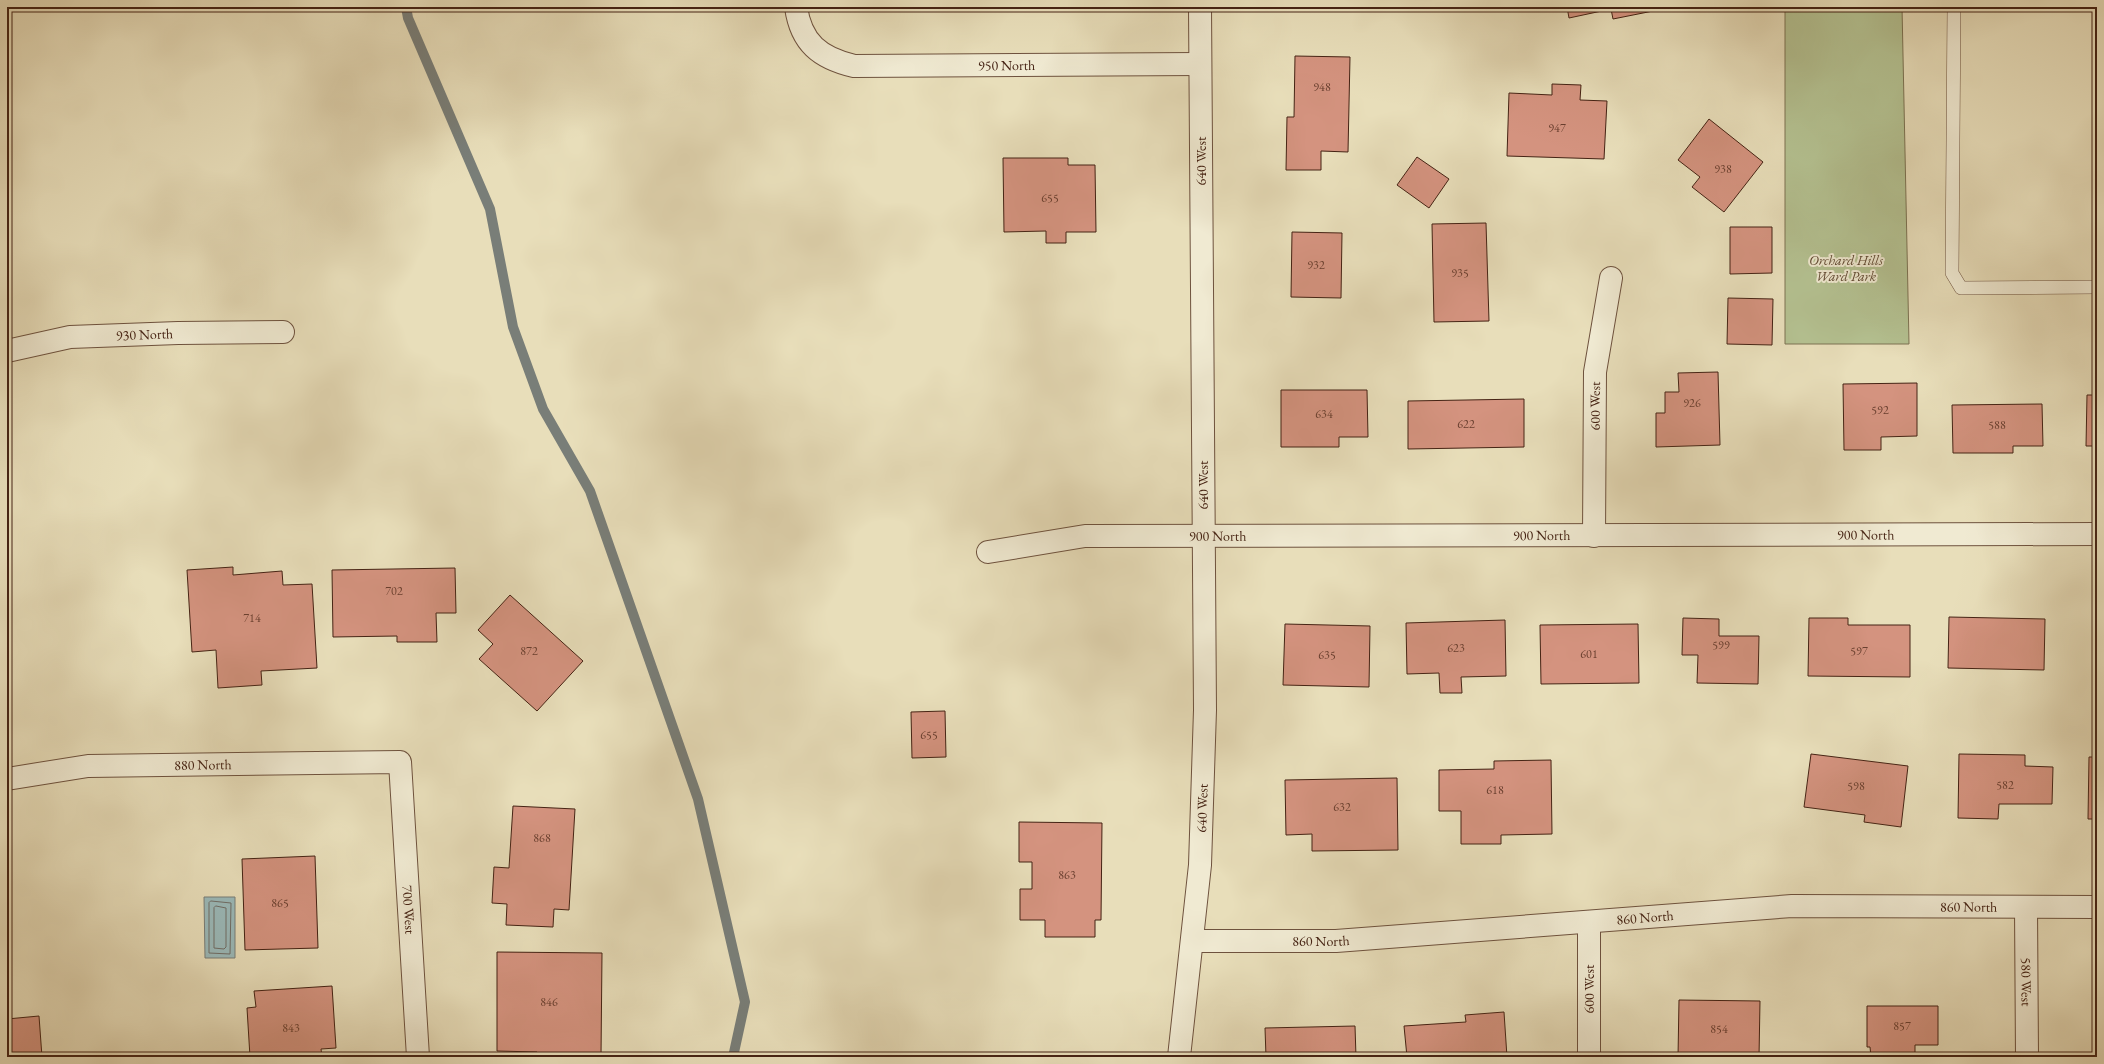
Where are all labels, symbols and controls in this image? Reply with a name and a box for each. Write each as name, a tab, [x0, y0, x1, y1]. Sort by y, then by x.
street label: 950 North	[978, 56, 1035, 74]
house number: 948	[1313, 79, 1331, 95]
house number: 947	[1548, 120, 1566, 136]
street label: 640 West	[1192, 136, 1210, 185]
house number: 938	[1714, 161, 1732, 177]
house number: 655	[1041, 190, 1059, 206]
park label: Orchard Hills Ward Park	[1809, 251, 1883, 285]
house number: 932	[1307, 257, 1325, 273]
house number: 935	[1451, 265, 1469, 281]
street label: 930 North	[115, 324, 173, 344]
street label: 600 West	[1586, 381, 1604, 430]
house number: 926	[1683, 395, 1701, 411]
house number: 592	[1871, 402, 1889, 418]
house number: 634	[1315, 406, 1333, 422]
house number: 622	[1457, 416, 1475, 432]
house number: 588	[1988, 417, 2006, 433]
street label: 640 West	[1194, 460, 1212, 509]
street label: 900 North	[1837, 525, 1894, 544]
street label: 900 North	[1513, 526, 1570, 544]
street label: 900 North	[1189, 527, 1246, 545]
house number: 702	[385, 583, 403, 599]
house number: 714	[243, 610, 261, 626]
house number: 599	[1712, 637, 1730, 653]
house number: 623	[1447, 640, 1465, 656]
house number: 872	[520, 643, 538, 659]
house number: 597	[1850, 643, 1868, 659]
house number: 601	[1580, 646, 1598, 662]
house number: 635	[1318, 647, 1336, 663]
house number: 655	[920, 727, 938, 743]
street label: 880 North	[174, 755, 232, 774]
house number: 582	[1996, 777, 2014, 793]
house number: 598	[1847, 778, 1865, 794]
house number: 618	[1486, 782, 1504, 798]
street label: 640 West	[1192, 783, 1212, 833]
house number: 632	[1333, 799, 1351, 815]
house number: 868	[533, 830, 551, 846]
house number: 863	[1058, 867, 1076, 883]
street label: 700 West	[399, 885, 420, 935]
house number: 865	[271, 895, 289, 911]
street label: 860 North	[1940, 897, 1997, 916]
street label: 860 North	[1616, 906, 1674, 928]
street label: 860 North	[1292, 931, 1350, 950]
street label: 580 West	[2017, 958, 2036, 1007]
street label: 600 West	[1580, 964, 1598, 1013]
house number: 846	[540, 994, 558, 1010]
house number: 857	[1893, 1018, 1911, 1034]
house number: 843	[282, 1020, 300, 1036]
house number: 854	[1710, 1021, 1728, 1037]

